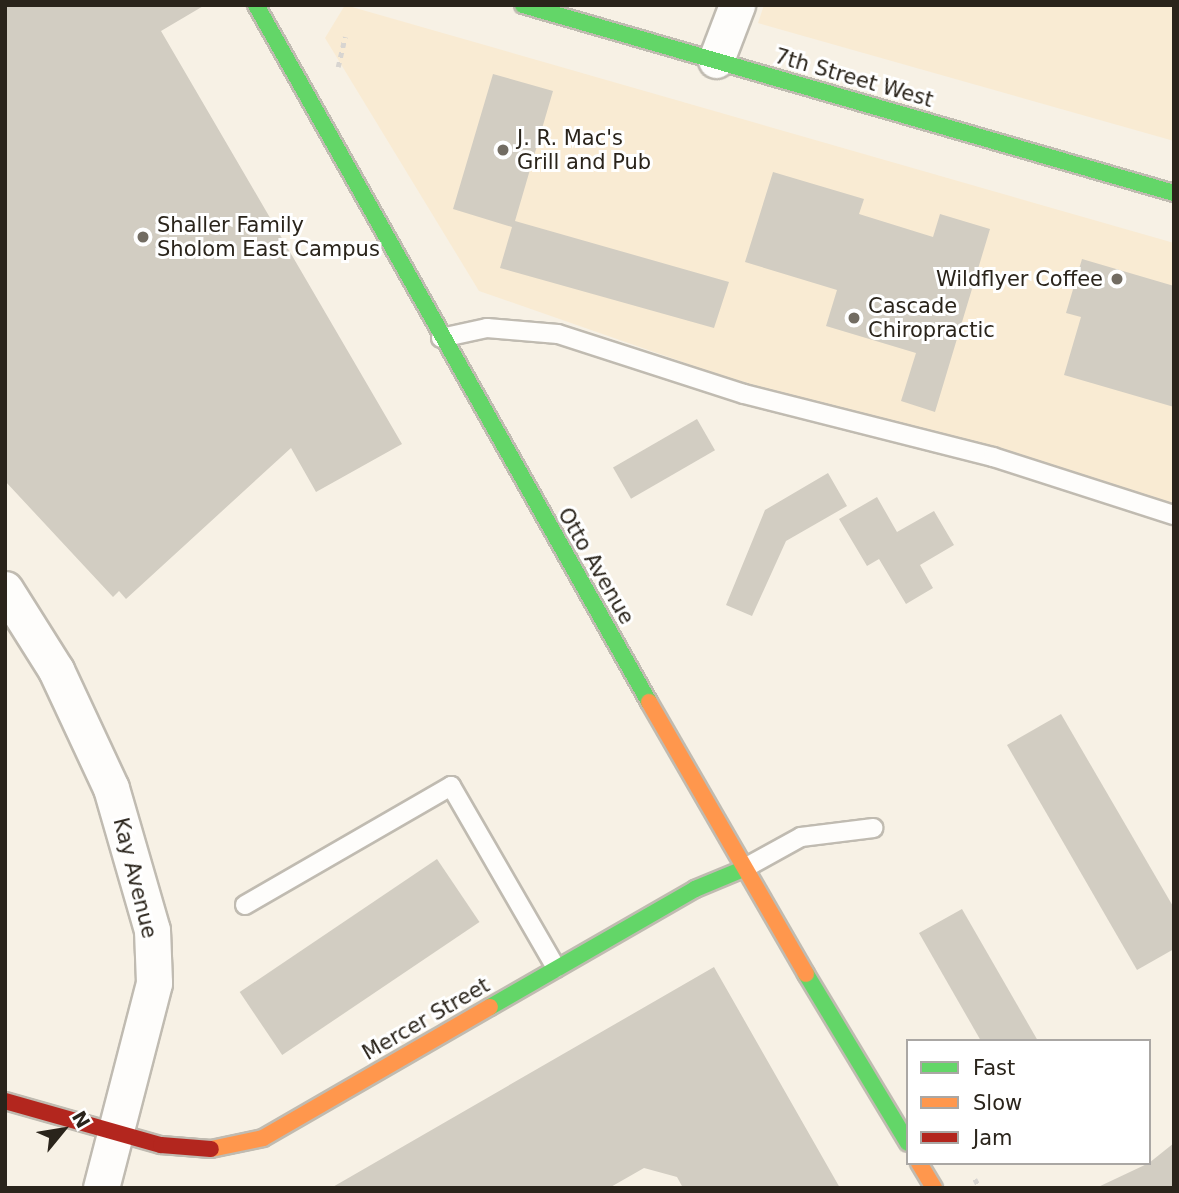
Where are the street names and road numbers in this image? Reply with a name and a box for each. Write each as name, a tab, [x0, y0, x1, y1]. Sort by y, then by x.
street label: 7th Street West	[772, 43, 936, 113]
street label: Otto Avenue	[552, 503, 640, 629]
street label: Kay Avenue	[108, 815, 162, 941]
street label: Mercer Street	[358, 972, 494, 1066]

